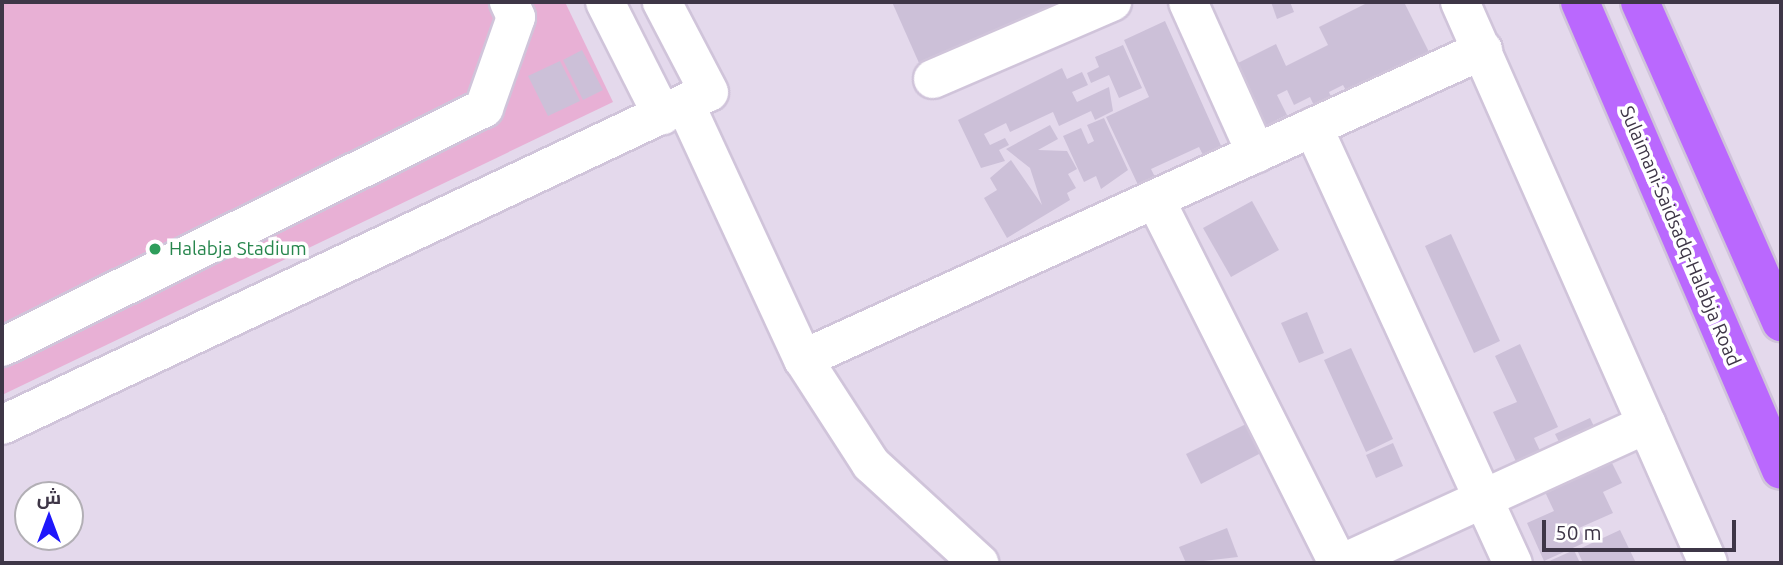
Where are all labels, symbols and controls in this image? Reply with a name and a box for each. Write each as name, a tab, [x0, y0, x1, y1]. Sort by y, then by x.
street label: Sulaimani-Saidsadq-Halabja Road	[1615, 103, 1745, 369]
place label: Halabja Stadium	[169, 238, 307, 260]
marker: Halabja Stadium	[147, 241, 163, 257]
north arrow	[14, 481, 84, 551]
text: ش	[37, 486, 61, 508]
scale bar	[1545, 505, 1739, 550]
text: 50 m	[1555, 520, 1602, 544]

